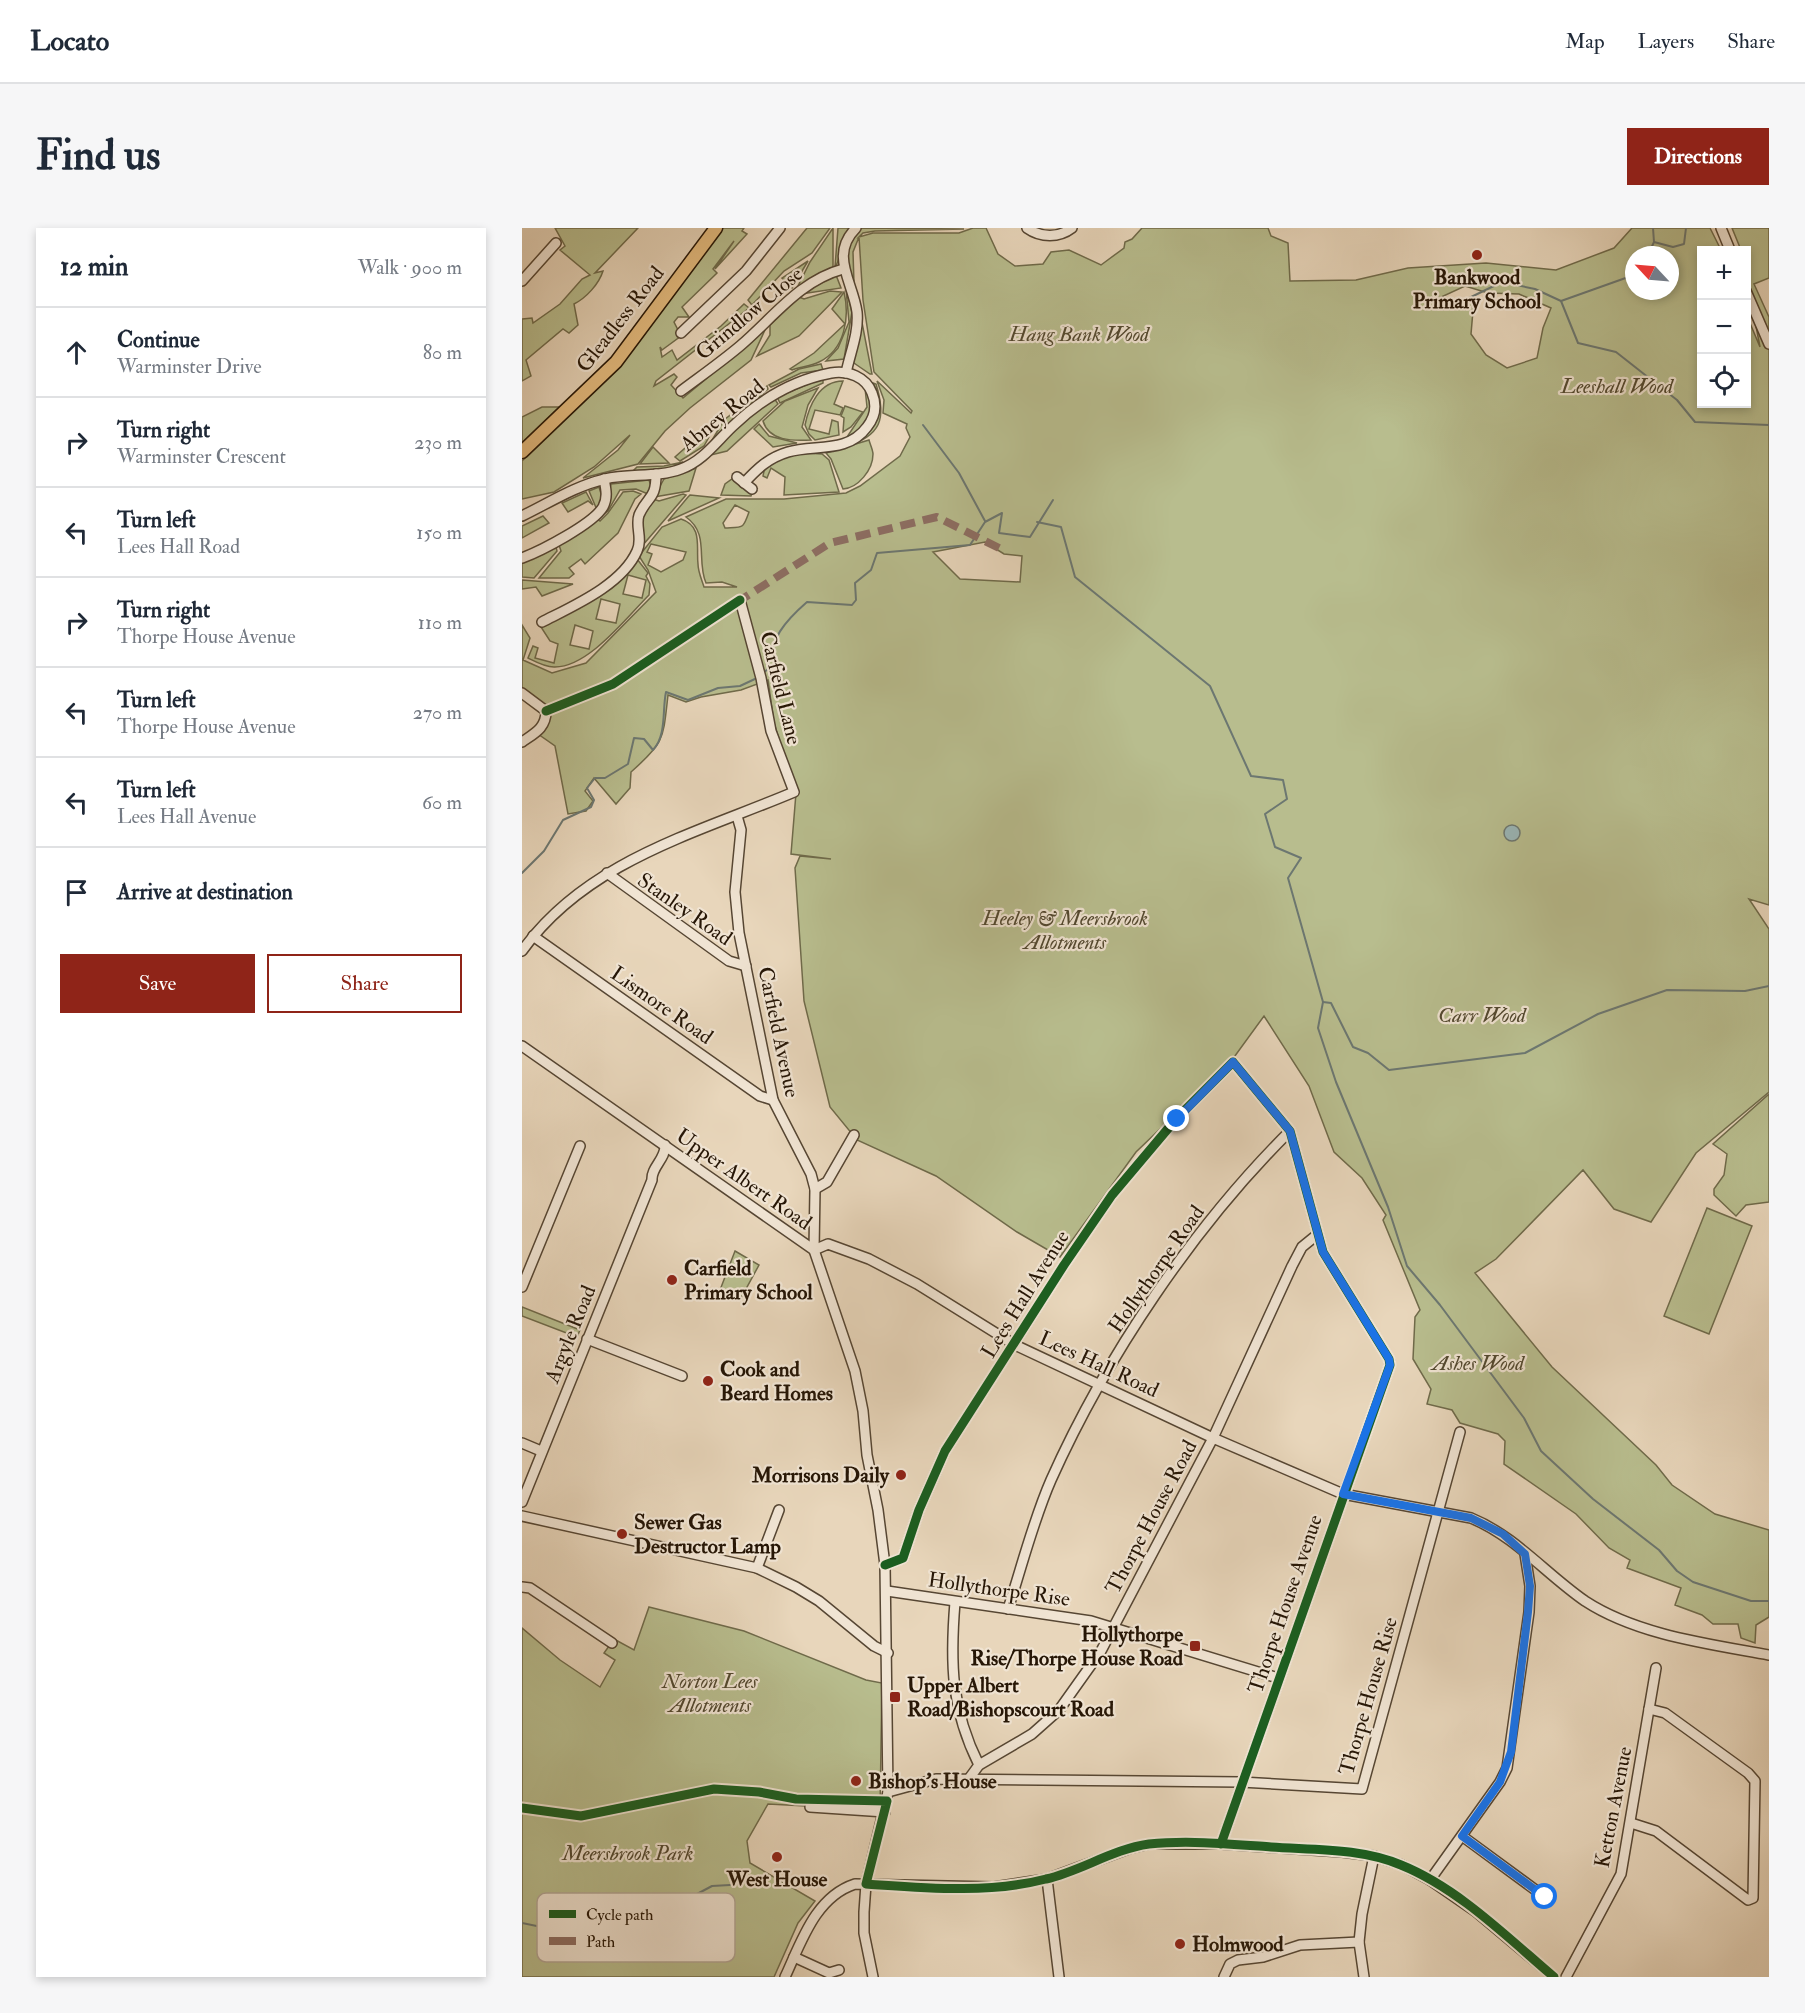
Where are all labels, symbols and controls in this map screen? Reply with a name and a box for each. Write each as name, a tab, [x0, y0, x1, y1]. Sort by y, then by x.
text: Locato	[30, 24, 109, 59]
text: Map	[1565, 28, 1605, 55]
text: Layers	[1638, 28, 1694, 55]
text: Share	[1727, 28, 1775, 55]
button: Directions	[1627, 128, 1769, 185]
text: Find us	[36, 130, 160, 182]
north arrow	[1625, 246, 1679, 300]
map controls	[1697, 246, 1751, 408]
button: +	[1697, 246, 1751, 300]
marker: Bankwood Primary School	[1470, 248, 1484, 262]
text: 12 min	[60, 251, 128, 283]
text: Walk · 900 m	[358, 255, 462, 280]
street label: Gleadless Road	[571, 260, 671, 378]
street label: Grindlow Close	[690, 261, 809, 366]
place label: Bankwood Primary School	[1413, 264, 1542, 315]
button: −	[1697, 300, 1751, 354]
park label: Hang Bank Wood	[1008, 321, 1150, 348]
text: Continue	[117, 326, 200, 354]
icon: ahead	[60, 336, 93, 369]
text: 80 m	[423, 340, 462, 365]
text: Warminster Drive	[117, 354, 262, 379]
button: locate	[1697, 354, 1751, 408]
street label: Abney Road	[674, 373, 770, 458]
park label: Leeshall Wood	[1560, 373, 1674, 400]
text: Turn right	[117, 416, 210, 444]
icon: right	[60, 426, 93, 459]
text: 230 m	[414, 430, 462, 455]
text: Warminster Crescent	[117, 444, 286, 469]
text: Turn left	[117, 506, 196, 534]
icon: left	[60, 516, 93, 549]
text: 150 m	[416, 520, 462, 545]
text: Lees Hall Road	[117, 534, 240, 559]
text: Turn right	[117, 596, 210, 624]
icon: right	[60, 606, 93, 639]
text: 110 m	[418, 610, 462, 635]
text: Thorpe House Avenue	[117, 624, 296, 649]
street label: Carfield Lane	[753, 629, 808, 748]
text: Turn left	[117, 686, 196, 714]
icon: left	[60, 696, 93, 729]
text: 270 m	[413, 700, 462, 725]
text: Thorpe House Avenue	[117, 714, 296, 739]
text: Turn left	[117, 776, 196, 804]
icon: left	[60, 786, 93, 819]
text: 60 m	[422, 790, 462, 815]
text: Lees Hall Avenue	[117, 804, 256, 829]
street label: Stanley Road	[632, 867, 738, 952]
icon: arrive	[60, 876, 93, 909]
text: Arrive at destination	[117, 878, 293, 906]
park label: Heeley & Meersbrook Allotments	[981, 905, 1148, 956]
button: Save	[60, 954, 255, 1013]
button: Share	[267, 954, 462, 1013]
street label: Lismore Road	[605, 960, 719, 1051]
street label: Carfield Avenue	[751, 964, 806, 1100]
park label: Carr Wood	[1438, 1002, 1527, 1029]
route end	[1163, 1105, 1189, 1131]
street label: Upper Albert Road	[670, 1122, 818, 1237]
street label: Hollythorpe Road	[1102, 1199, 1211, 1339]
street label: Lees Hall Avenue	[975, 1225, 1076, 1363]
place label: Carfield Primary School	[684, 1255, 813, 1306]
marker: Carfield Primary School	[665, 1273, 679, 1287]
street label: Argyle Road	[538, 1281, 603, 1388]
street label: Lees Hall Road	[1034, 1325, 1164, 1404]
park label: Ashes Wood	[1430, 1350, 1525, 1377]
place label: Cook and Beard Homes	[720, 1356, 833, 1407]
marker: Cook and Beard Homes	[701, 1374, 715, 1388]
street label: Thorpe House Road	[1099, 1435, 1204, 1599]
place label: Morrisons Daily	[751, 1462, 890, 1489]
marker: Morrisons Daily	[894, 1468, 908, 1482]
place label: Sewer Gas Destructor Lamp	[634, 1509, 781, 1560]
street label: Thorpe House Avenue	[1242, 1511, 1329, 1697]
marker: Sewer Gas Destructor Lamp	[615, 1527, 629, 1541]
street label: Hollythorpe Rise	[926, 1566, 1072, 1613]
street label: Thorpe House Rise	[1333, 1614, 1404, 1778]
place label: Hollythorpe Rise/Thorpe House Road	[970, 1621, 1184, 1672]
marker: Hollythorpe Rise/Thorpe House Road	[1188, 1639, 1202, 1653]
park label: Norton Lees Allotments	[661, 1668, 759, 1719]
place label: Upper Albert Road/Bishopscourt Road	[907, 1672, 1115, 1723]
marker: Upper Albert Road/Bishopscourt Road	[888, 1690, 902, 1704]
street label: Ketton Avenue	[1589, 1744, 1639, 1870]
place label: Bishop's House	[868, 1768, 997, 1795]
marker: Bishop's House	[849, 1774, 863, 1788]
park label: Meersbrook Park	[561, 1840, 693, 1867]
marker: West House	[770, 1850, 784, 1864]
place label: West House	[726, 1866, 828, 1893]
route start	[1531, 1883, 1557, 1909]
legend	[537, 1893, 735, 1962]
text: Cycle path	[586, 1905, 654, 1926]
place label: Holmwood	[1192, 1931, 1284, 1958]
text: Path	[586, 1932, 616, 1952]
marker: Holmwood	[1173, 1937, 1187, 1951]

